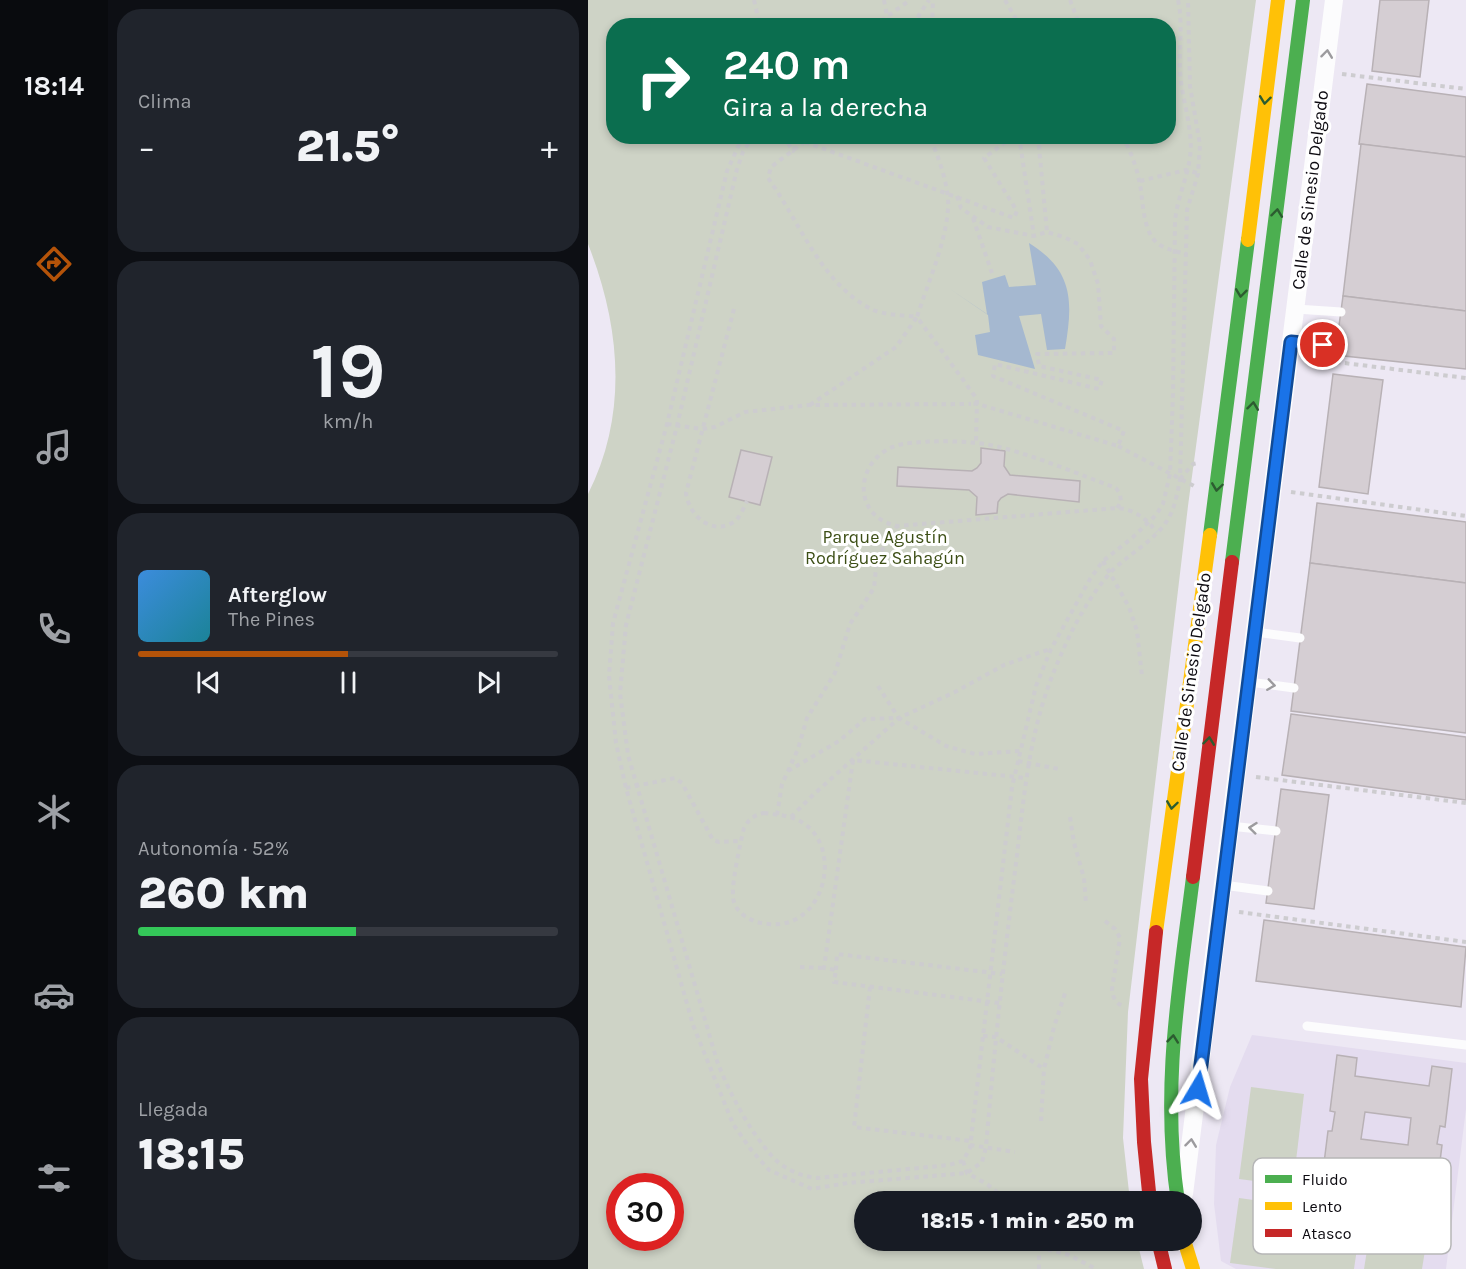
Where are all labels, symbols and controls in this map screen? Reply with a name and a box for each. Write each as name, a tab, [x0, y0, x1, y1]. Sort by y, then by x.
text: 240 m	[723, 40, 850, 90]
icon: right	[624, 42, 702, 120]
one-way arrow	[1321, 49, 1333, 59]
text: 18:14	[24, 70, 84, 102]
street label: Calle de Sinesio Delgado	[1287, 89, 1333, 291]
text: Clima	[138, 90, 192, 113]
text: Gira a la derecha	[723, 91, 928, 123]
one-way arrow	[1259, 95, 1272, 104]
text: 21.5°	[296, 120, 400, 172]
text: −	[138, 128, 155, 166]
text: +	[541, 128, 558, 166]
one-way arrow	[1270, 208, 1283, 218]
icon: directions	[33, 243, 75, 285]
one-way arrow	[1236, 289, 1248, 298]
pin	[1297, 319, 1348, 370]
text: 19	[310, 325, 386, 417]
icon: arrive	[1306, 328, 1339, 361]
one-way arrow	[1246, 402, 1258, 411]
text: km/h	[323, 410, 373, 433]
icon: music	[33, 426, 75, 468]
one-way arrow	[1211, 482, 1223, 491]
park label: Parque Agustín Rodríguez Sahagún	[805, 526, 965, 569]
street label: Calle de Sinesio Delgado	[1166, 571, 1216, 773]
text: Afterglow	[228, 582, 327, 608]
icon: phone	[33, 608, 75, 650]
text: The Pines	[228, 608, 315, 631]
icon: previous	[192, 666, 225, 699]
icon: pause	[332, 666, 365, 699]
icon: next	[472, 666, 505, 699]
one-way arrow	[1267, 678, 1276, 690]
one-way arrow	[1203, 736, 1215, 745]
icon: climate	[33, 791, 75, 833]
one-way arrow	[1166, 800, 1178, 809]
one-way arrow	[1248, 823, 1258, 835]
text: Autonomía · 52%	[138, 837, 289, 860]
text: 260 km	[138, 867, 309, 919]
icon: car	[33, 974, 75, 1016]
one-way arrow	[1166, 1034, 1179, 1043]
position arrow	[1166, 1057, 1230, 1121]
text: Llegada	[138, 1098, 208, 1121]
text: 18:15	[138, 1128, 244, 1180]
one-way arrow	[1184, 1139, 1196, 1148]
icon: filters	[33, 1157, 75, 1199]
legend	[1253, 1158, 1451, 1254]
text: Fluido	[1302, 1170, 1348, 1189]
speed limit sign: 30	[606, 1173, 684, 1251]
text: Lento	[1302, 1197, 1342, 1216]
text: 18:15 · 1 min · 250 m	[921, 1208, 1135, 1234]
text: Atasco	[1302, 1224, 1351, 1243]

